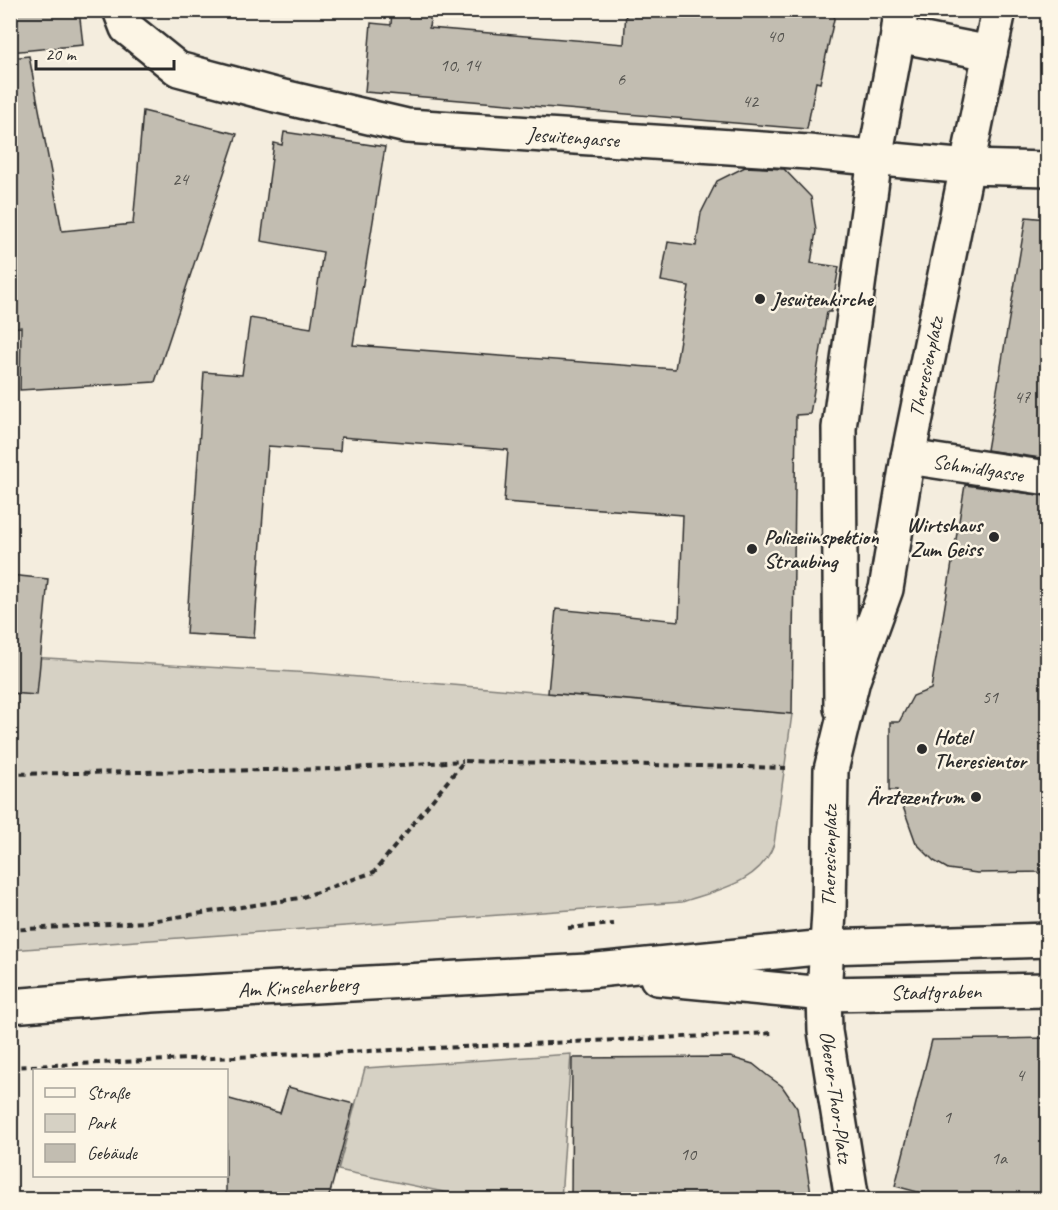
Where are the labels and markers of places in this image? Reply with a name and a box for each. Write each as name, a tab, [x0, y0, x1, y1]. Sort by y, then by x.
place label: Jesuitenkirche	[770, 286, 875, 312]
marker: Jesuitenkirche	[753, 292, 767, 306]
place label: Wirtshaus Zum Geiss	[907, 512, 985, 562]
place label: Polizeiinspektion Straubing	[764, 524, 879, 574]
marker: Wirtshaus Zum Geiss	[987, 530, 1001, 544]
marker: Polizeiinspektion Straubing	[745, 542, 759, 556]
place label: Hotel Theresientor	[934, 724, 1028, 774]
marker: Hotel Theresientor	[915, 742, 929, 756]
place label: Ärztezentrum	[867, 784, 965, 810]
marker: Ärztezentrum	[969, 790, 983, 804]

